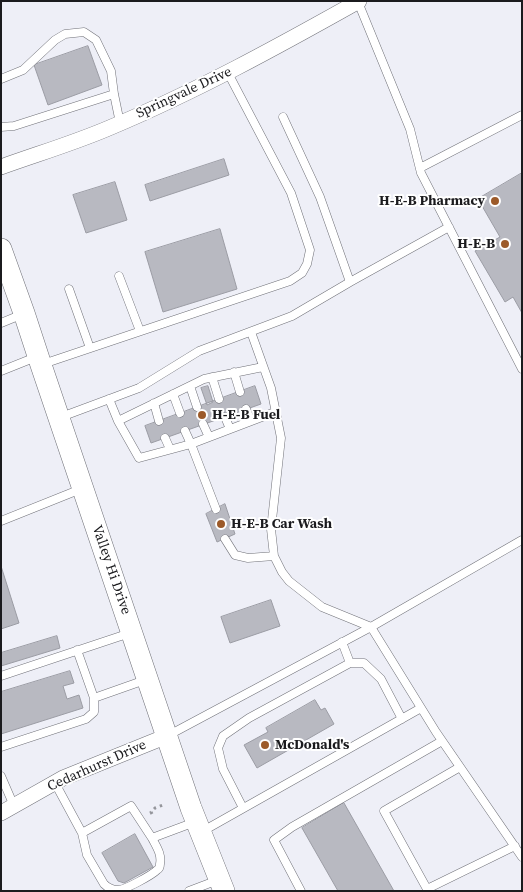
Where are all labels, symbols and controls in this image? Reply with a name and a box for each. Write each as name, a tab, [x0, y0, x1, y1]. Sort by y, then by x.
street label: Springvale Drive	[134, 64, 234, 122]
place label: H-E-B Pharmacy	[379, 193, 485, 209]
marker: H-E-B Pharmacy	[489, 195, 501, 207]
place label: H-E-B	[457, 236, 495, 252]
marker: H-E-B	[499, 238, 511, 250]
place label: H-E-B Fuel	[212, 407, 280, 423]
marker: H-E-B Fuel	[196, 409, 208, 421]
place label: H-E-B Car Wash	[231, 516, 332, 532]
marker: H-E-B Car Wash	[215, 518, 227, 530]
street label: Valley Hi Drive	[88, 523, 134, 617]
street label: Cedarhurst Drive	[45, 737, 149, 795]
place label: McDonald's	[275, 737, 349, 753]
marker: McDonald's	[259, 739, 271, 751]

